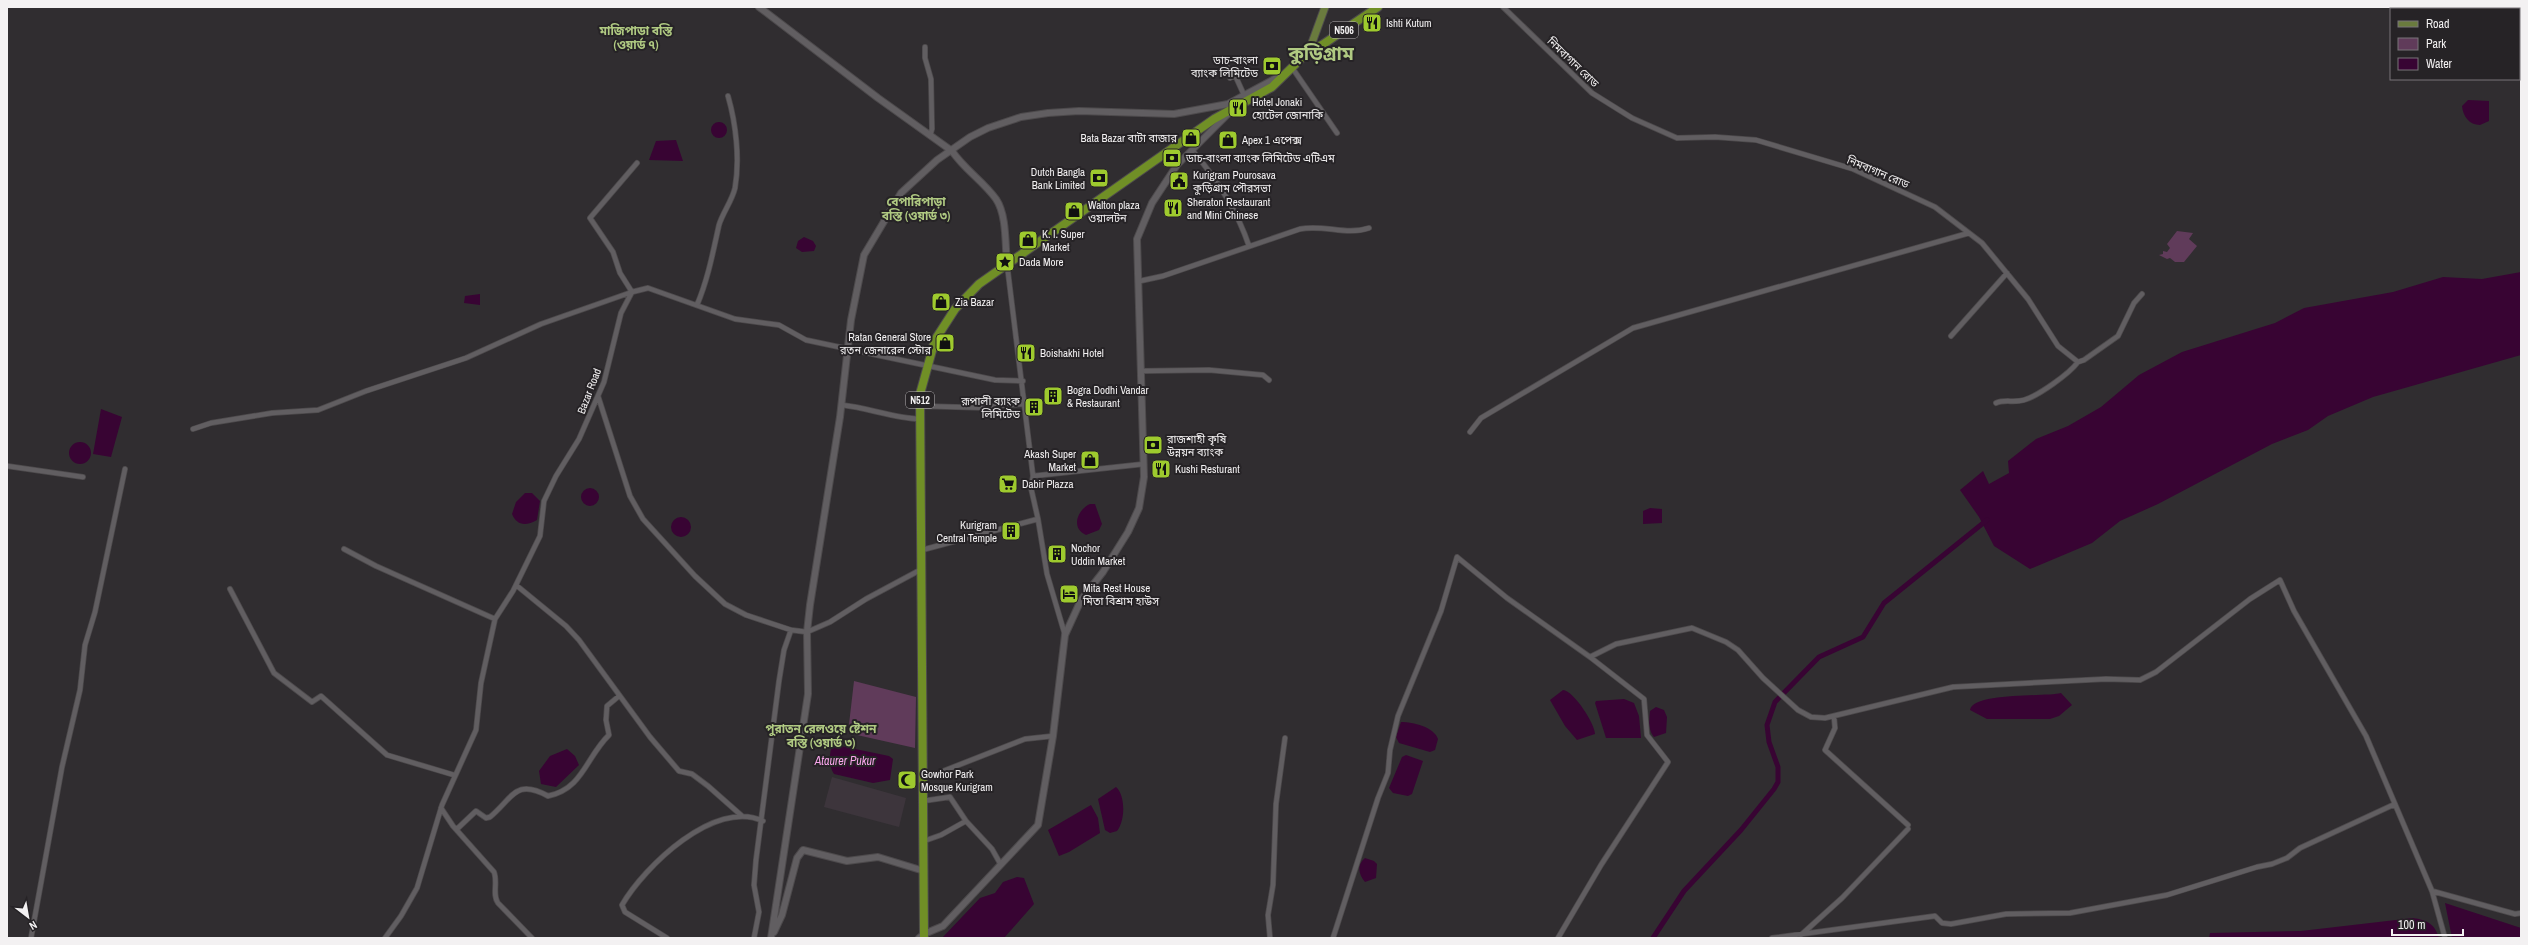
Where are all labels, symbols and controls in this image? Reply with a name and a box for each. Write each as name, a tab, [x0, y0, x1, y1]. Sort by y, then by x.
legend	[2390, 8, 2520, 80]
restaurant icon: Ishti Kutum	[1361, 12, 1383, 34]
place label: Ishti Kutum	[1386, 16, 1432, 30]
text: Road	[2426, 16, 2450, 32]
road number: N506	[1330, 22, 1358, 38]
district label: মাজিপাড়া বস্তি (ওয়ার্ড ৭)	[599, 23, 673, 53]
street label: নিমবাগান রোড	[1544, 33, 1602, 90]
text: Park	[2426, 36, 2446, 52]
district label: কুড়িগ্রাম	[1287, 40, 1355, 66]
place label: ডাচ-বাংলা ব্যাংক লিমিটেড	[1190, 53, 1259, 80]
bank icon: ডাচ-বাংলা ব্যাংক লিমিটেড	[1261, 55, 1283, 77]
text: Water	[2426, 56, 2453, 72]
place label: Hotel Jonaki হোটেল জোনাকি	[1252, 95, 1323, 122]
restaurant icon: Hotel Jonaki হোটেল জোনাকি	[1227, 97, 1249, 119]
shop icon: Bata Bazar বাটা বাজার	[1180, 127, 1202, 149]
shop icon: Apex 1 এপেক্স	[1217, 129, 1239, 151]
place label: Bata Bazar বাটা বাজার	[1080, 131, 1177, 145]
place label: Apex 1 এপেক্স	[1241, 133, 1302, 147]
bank icon: ডাচ-বাংলা ব্যাংক লিমিটেড এটিএম	[1161, 147, 1183, 169]
place label: ডাচ-বাংলা ব্যাংক লিমিটেড এটিএম	[1185, 151, 1335, 165]
street label: নিমবাগান রোড	[1844, 152, 1911, 191]
place label: Dutch Bangla Bank Limited	[1031, 165, 1085, 192]
bank icon: Dutch Bangla Bank Limited	[1088, 167, 1110, 189]
place label: Kurigram Pourosava কুড়িগ্রাম পৌরসভা	[1192, 168, 1276, 195]
public building icon: Kurigram Pourosava কুড়িগ্রাম পৌরসভা	[1168, 170, 1190, 192]
district label: বেপারিপাড়া বস্তি (ওয়ার্ড ৩)	[881, 194, 950, 224]
place label: Sheraton Restaurant and Mini Chinese	[1187, 195, 1271, 222]
restaurant icon: Sheraton Restaurant and Mini Chinese	[1162, 197, 1184, 219]
place label: Walton plaza ওয়ালটন	[1088, 198, 1140, 225]
shop icon: Walton plaza ওয়ালটন	[1063, 200, 1085, 222]
place label: K. I. Super Market	[1042, 227, 1085, 254]
shop icon: K. I. Super Market	[1017, 229, 1039, 251]
place icon: Dada More	[994, 251, 1016, 273]
place label: Dada More	[1019, 255, 1064, 269]
shop icon: Zia Bazar	[930, 291, 952, 313]
place label: Zia Bazar	[955, 295, 994, 309]
place label: Ratan General Store রতন জেনারেল স্টোর	[839, 330, 931, 357]
shop icon: Ratan General Store রতন জেনারেল স্টোর	[934, 332, 956, 354]
restaurant icon: Boishakhi Hotel	[1015, 342, 1037, 364]
place label: Boishakhi Hotel	[1040, 346, 1104, 360]
street label: Bazar Road	[574, 366, 604, 416]
place label: Bogra Dodhi Vandar & Restaurant	[1067, 383, 1149, 410]
building icon: Bogra Dodhi Vandar & Restaurant	[1042, 385, 1064, 407]
road number: N512	[906, 392, 934, 408]
place label: রূপালী ব্যাংক লিমিটেড	[960, 394, 1020, 421]
building icon: রূপালী ব্যাংক লিমিটেড	[1023, 396, 1045, 418]
place label: রাজশাহী কৃষি উন্নয়ন ব্যাংক	[1166, 432, 1226, 459]
bank icon: রাজশাহী কৃষি উন্নয়ন ব্যাংক	[1142, 434, 1164, 456]
place label: Akash Super Market	[1023, 447, 1076, 474]
shop icon: Akash Super Market	[1079, 449, 1101, 471]
restaurant icon: Kushi Resturant	[1150, 458, 1172, 480]
place label: Kushi Resturant	[1175, 462, 1240, 476]
supermarket icon: Dabir Plazza	[997, 473, 1019, 495]
place label: Dabir Plazza	[1022, 477, 1074, 491]
place label: Kurigram Central Temple	[937, 518, 997, 545]
building icon: Kurigram Central Temple	[1000, 520, 1022, 542]
place label: Nochor Uddin Market	[1071, 541, 1126, 568]
building icon: Nochor Uddin Market	[1046, 543, 1068, 565]
place label: Mita Rest House মিতা বিশ্রাম হাউস	[1082, 581, 1159, 608]
hotel icon: Mita Rest House মিতা বিশ্রাম হাউস	[1058, 583, 1080, 605]
district label: পুরাতন রেলওয়ে ষ্টেশন বস্তি (ওয়ার্ড ৩)	[766, 721, 877, 751]
water label: Ataurer Pukur	[814, 753, 876, 769]
place label: Gowhor Park Mosque Kurigram	[921, 767, 993, 794]
mosque icon: Gowhor Park Mosque Kurigram	[896, 769, 918, 791]
north arrow	[8, 897, 48, 937]
scale bar	[2392, 911, 2463, 937]
text: 100 m	[2398, 917, 2425, 933]
text: N	[27, 918, 40, 933]

